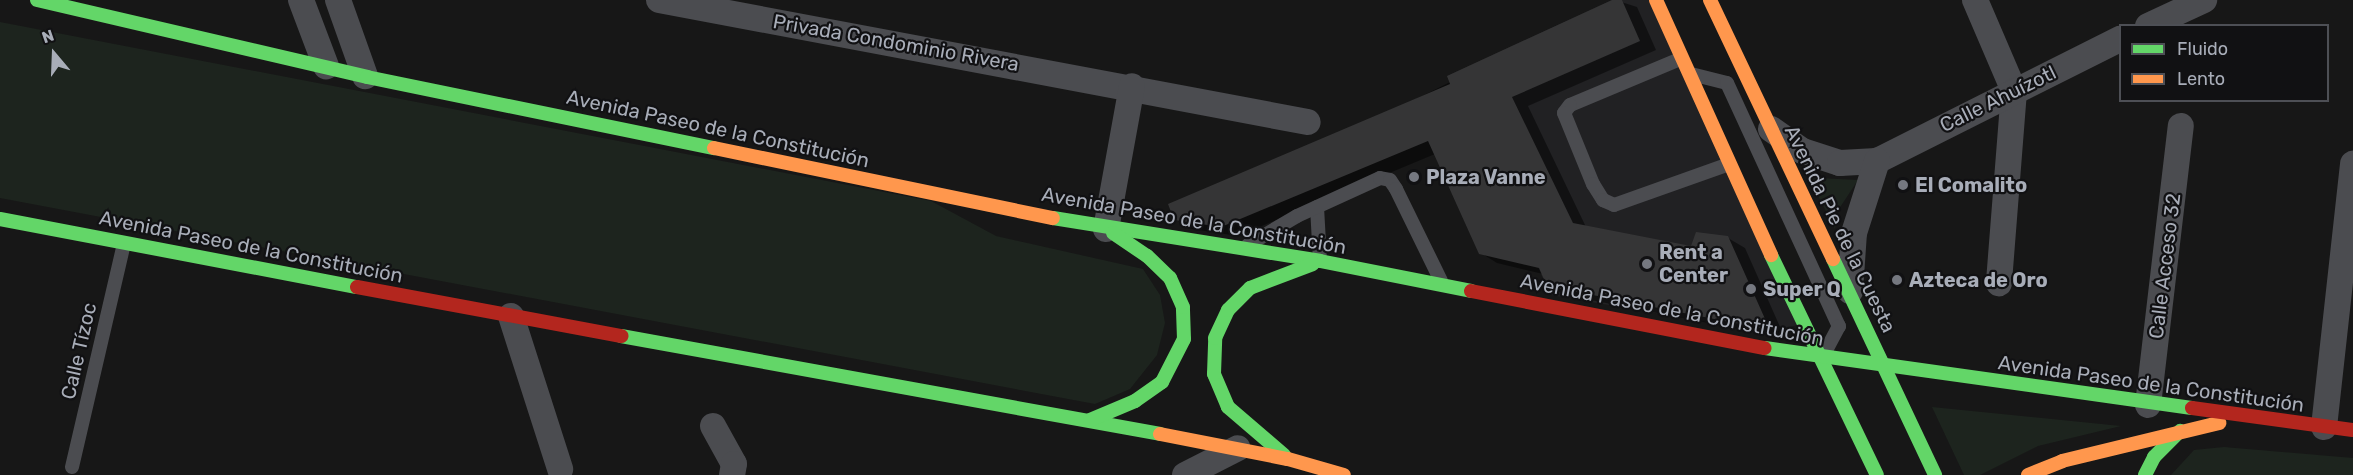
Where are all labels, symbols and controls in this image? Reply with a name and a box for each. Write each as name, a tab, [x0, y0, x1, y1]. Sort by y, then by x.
street label: Privada Condominio Rivera	[771, 10, 1021, 76]
north arrow	[24, 24, 84, 84]
legend	[2119, 24, 2329, 102]
text: N	[39, 26, 57, 47]
text: Fluido	[2177, 38, 2228, 60]
street label: Calle Ahuízotl	[1936, 60, 2060, 138]
text: Lento	[2177, 68, 2225, 90]
street label: Avenida Paseo de la Constitución	[564, 85, 872, 173]
street label: Avenida Pie de la Cuesta	[1779, 121, 1901, 337]
place label: Plaza Vanne	[1426, 165, 1546, 189]
marker: Plaza Vanne	[1407, 170, 1421, 184]
place label: El Comalito	[1915, 173, 2027, 197]
marker: El Comalito	[1896, 178, 1910, 192]
street label: Avenida Paseo de la Constitución	[1040, 182, 1348, 260]
street label: Calle Acceso 32	[2144, 192, 2186, 340]
street label: Avenida Paseo de la Constitución	[97, 206, 405, 288]
place label: Rent a Center	[1659, 240, 1728, 287]
marker: Rent a Center	[1640, 257, 1654, 271]
place label: Azteca de Oro	[1909, 268, 2048, 292]
street label: Avenida Paseo de la Constitución	[1518, 269, 1826, 351]
marker: Azteca de Oro	[1890, 273, 1904, 287]
place label: Super Q	[1763, 277, 1841, 301]
marker: Super Q	[1744, 282, 1758, 296]
street label: Calle Tízoc	[56, 300, 102, 402]
street label: Avenida Paseo de la Constitución	[1996, 351, 2306, 417]

